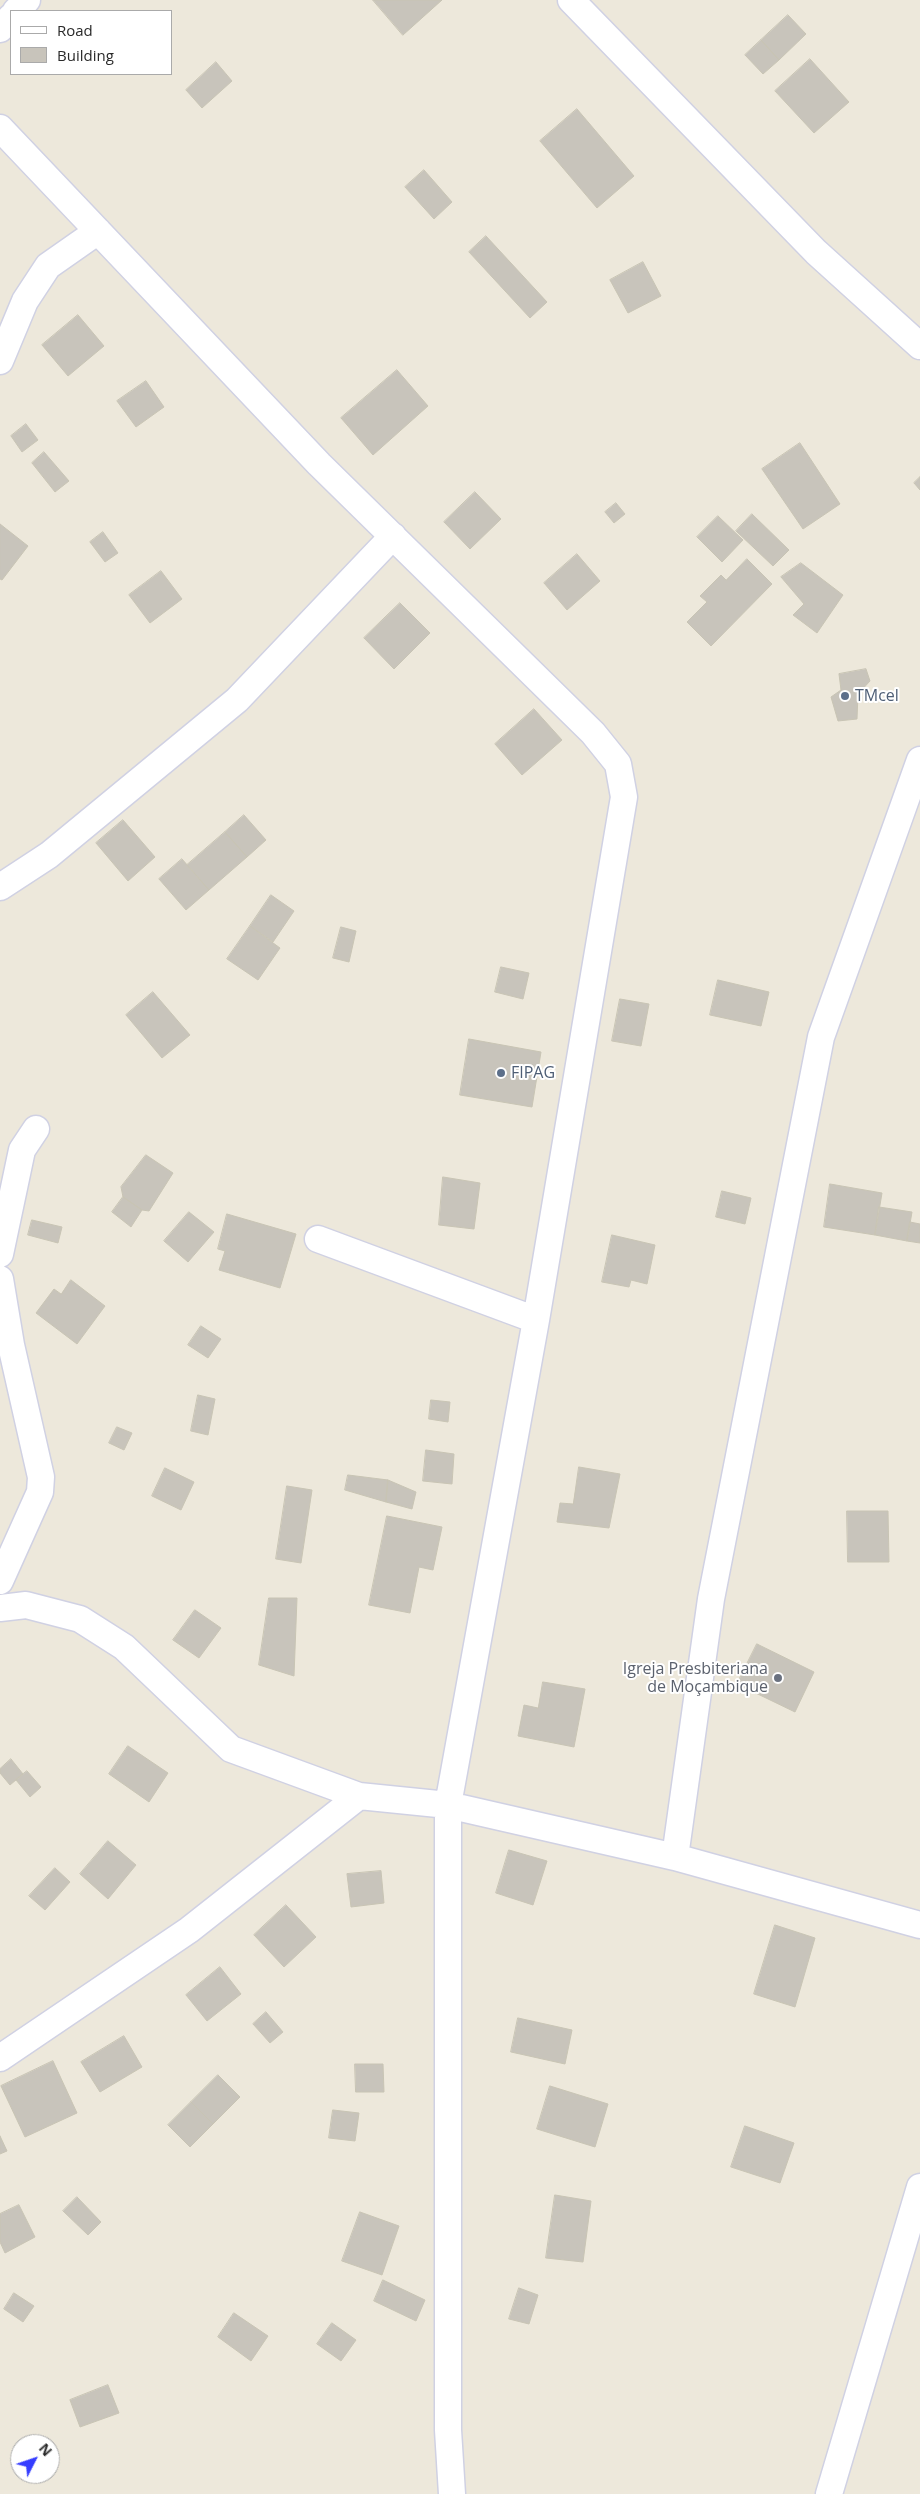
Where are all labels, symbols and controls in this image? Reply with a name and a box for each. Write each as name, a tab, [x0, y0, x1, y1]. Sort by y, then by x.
legend	[10, 10, 172, 75]
text: Road	[57, 20, 93, 40]
text: Building	[57, 45, 114, 65]
place label: TMcel	[855, 686, 899, 706]
marker: TMcel	[839, 690, 851, 702]
place label: FIPAG	[511, 1063, 555, 1083]
marker: FIPAG	[495, 1067, 507, 1079]
place label: Igreja Presbiteriana de Moçambique	[623, 1659, 768, 1697]
marker: Igreja Presbiteriana de Moçambique	[772, 1672, 784, 1684]
north arrow	[10, 2434, 60, 2484]
text: N	[35, 2439, 57, 2460]

